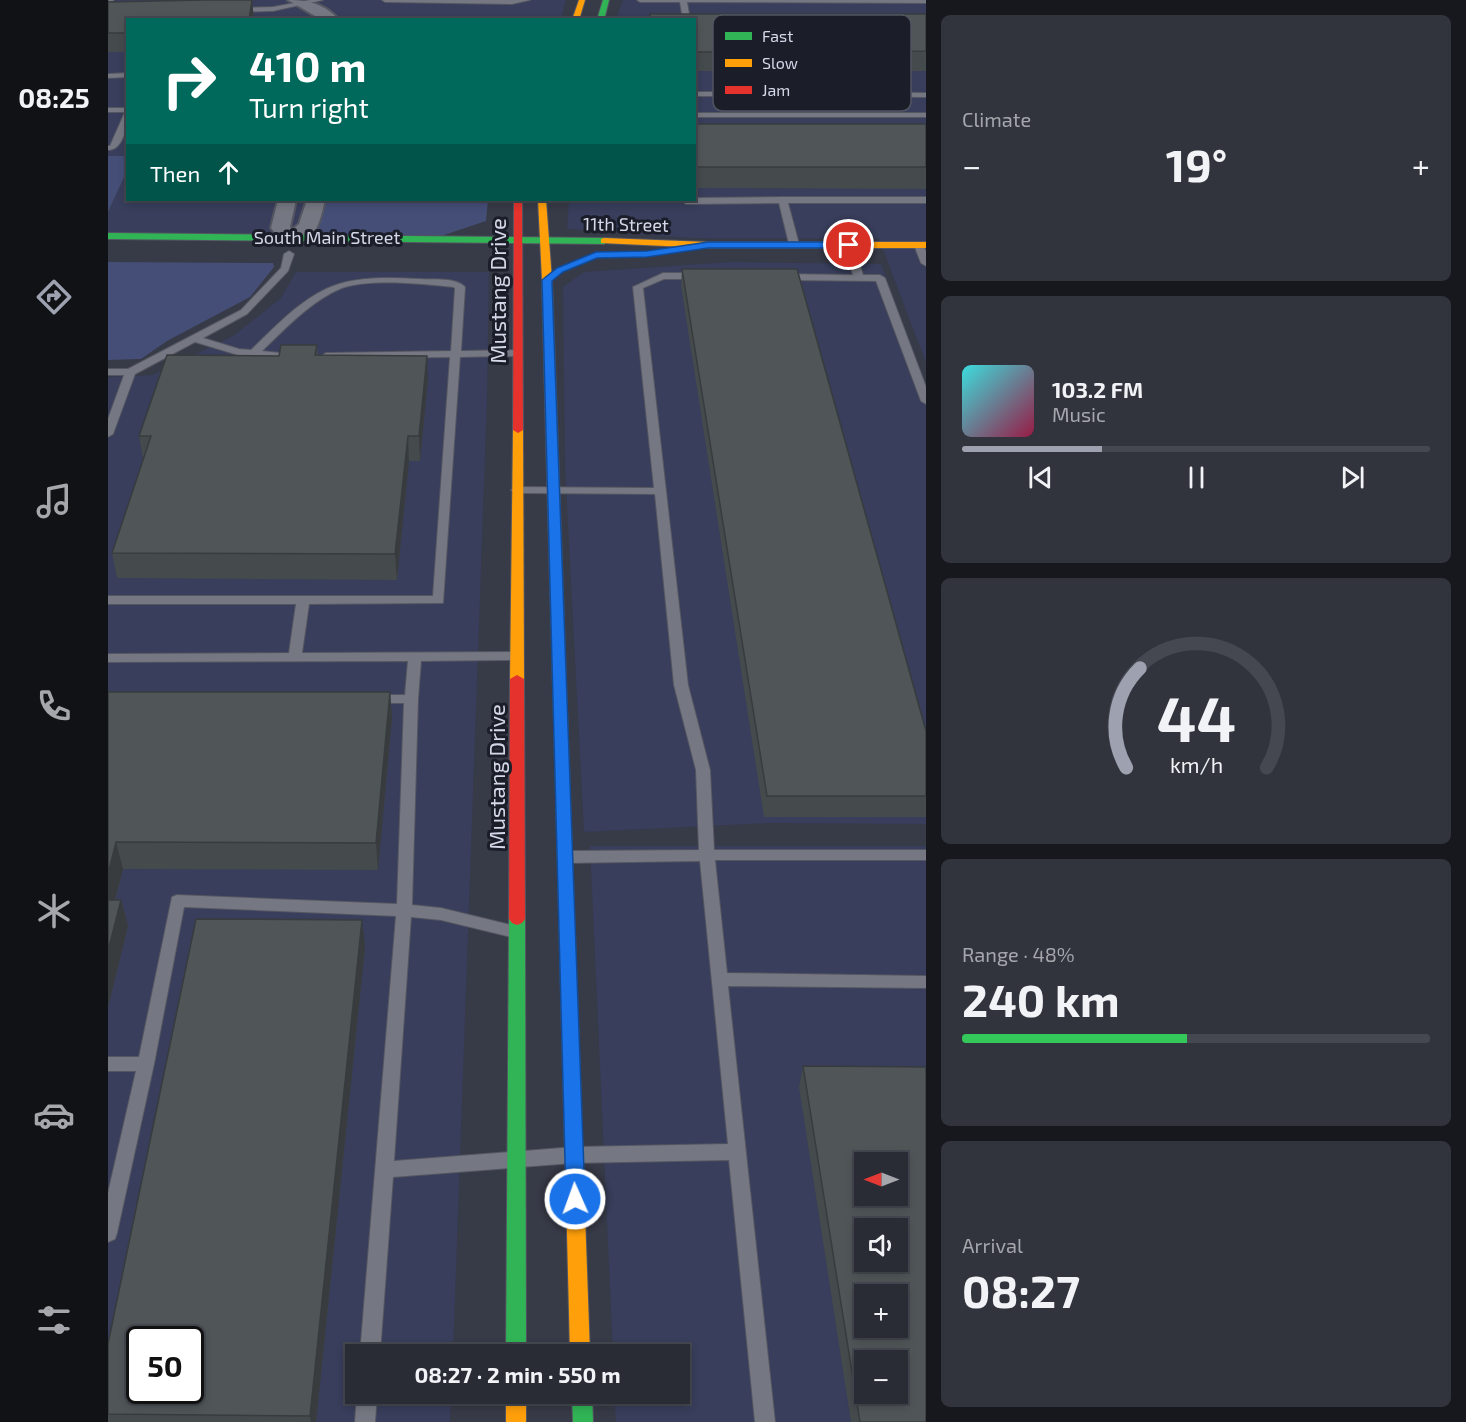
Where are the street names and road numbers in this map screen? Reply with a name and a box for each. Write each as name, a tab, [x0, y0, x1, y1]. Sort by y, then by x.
street label: 11th Street	[583, 212, 669, 236]
street label: Mustang Drive	[484, 218, 510, 364]
street label: South Main Street	[254, 226, 400, 248]
street label: Mustang Drive	[483, 704, 509, 850]

